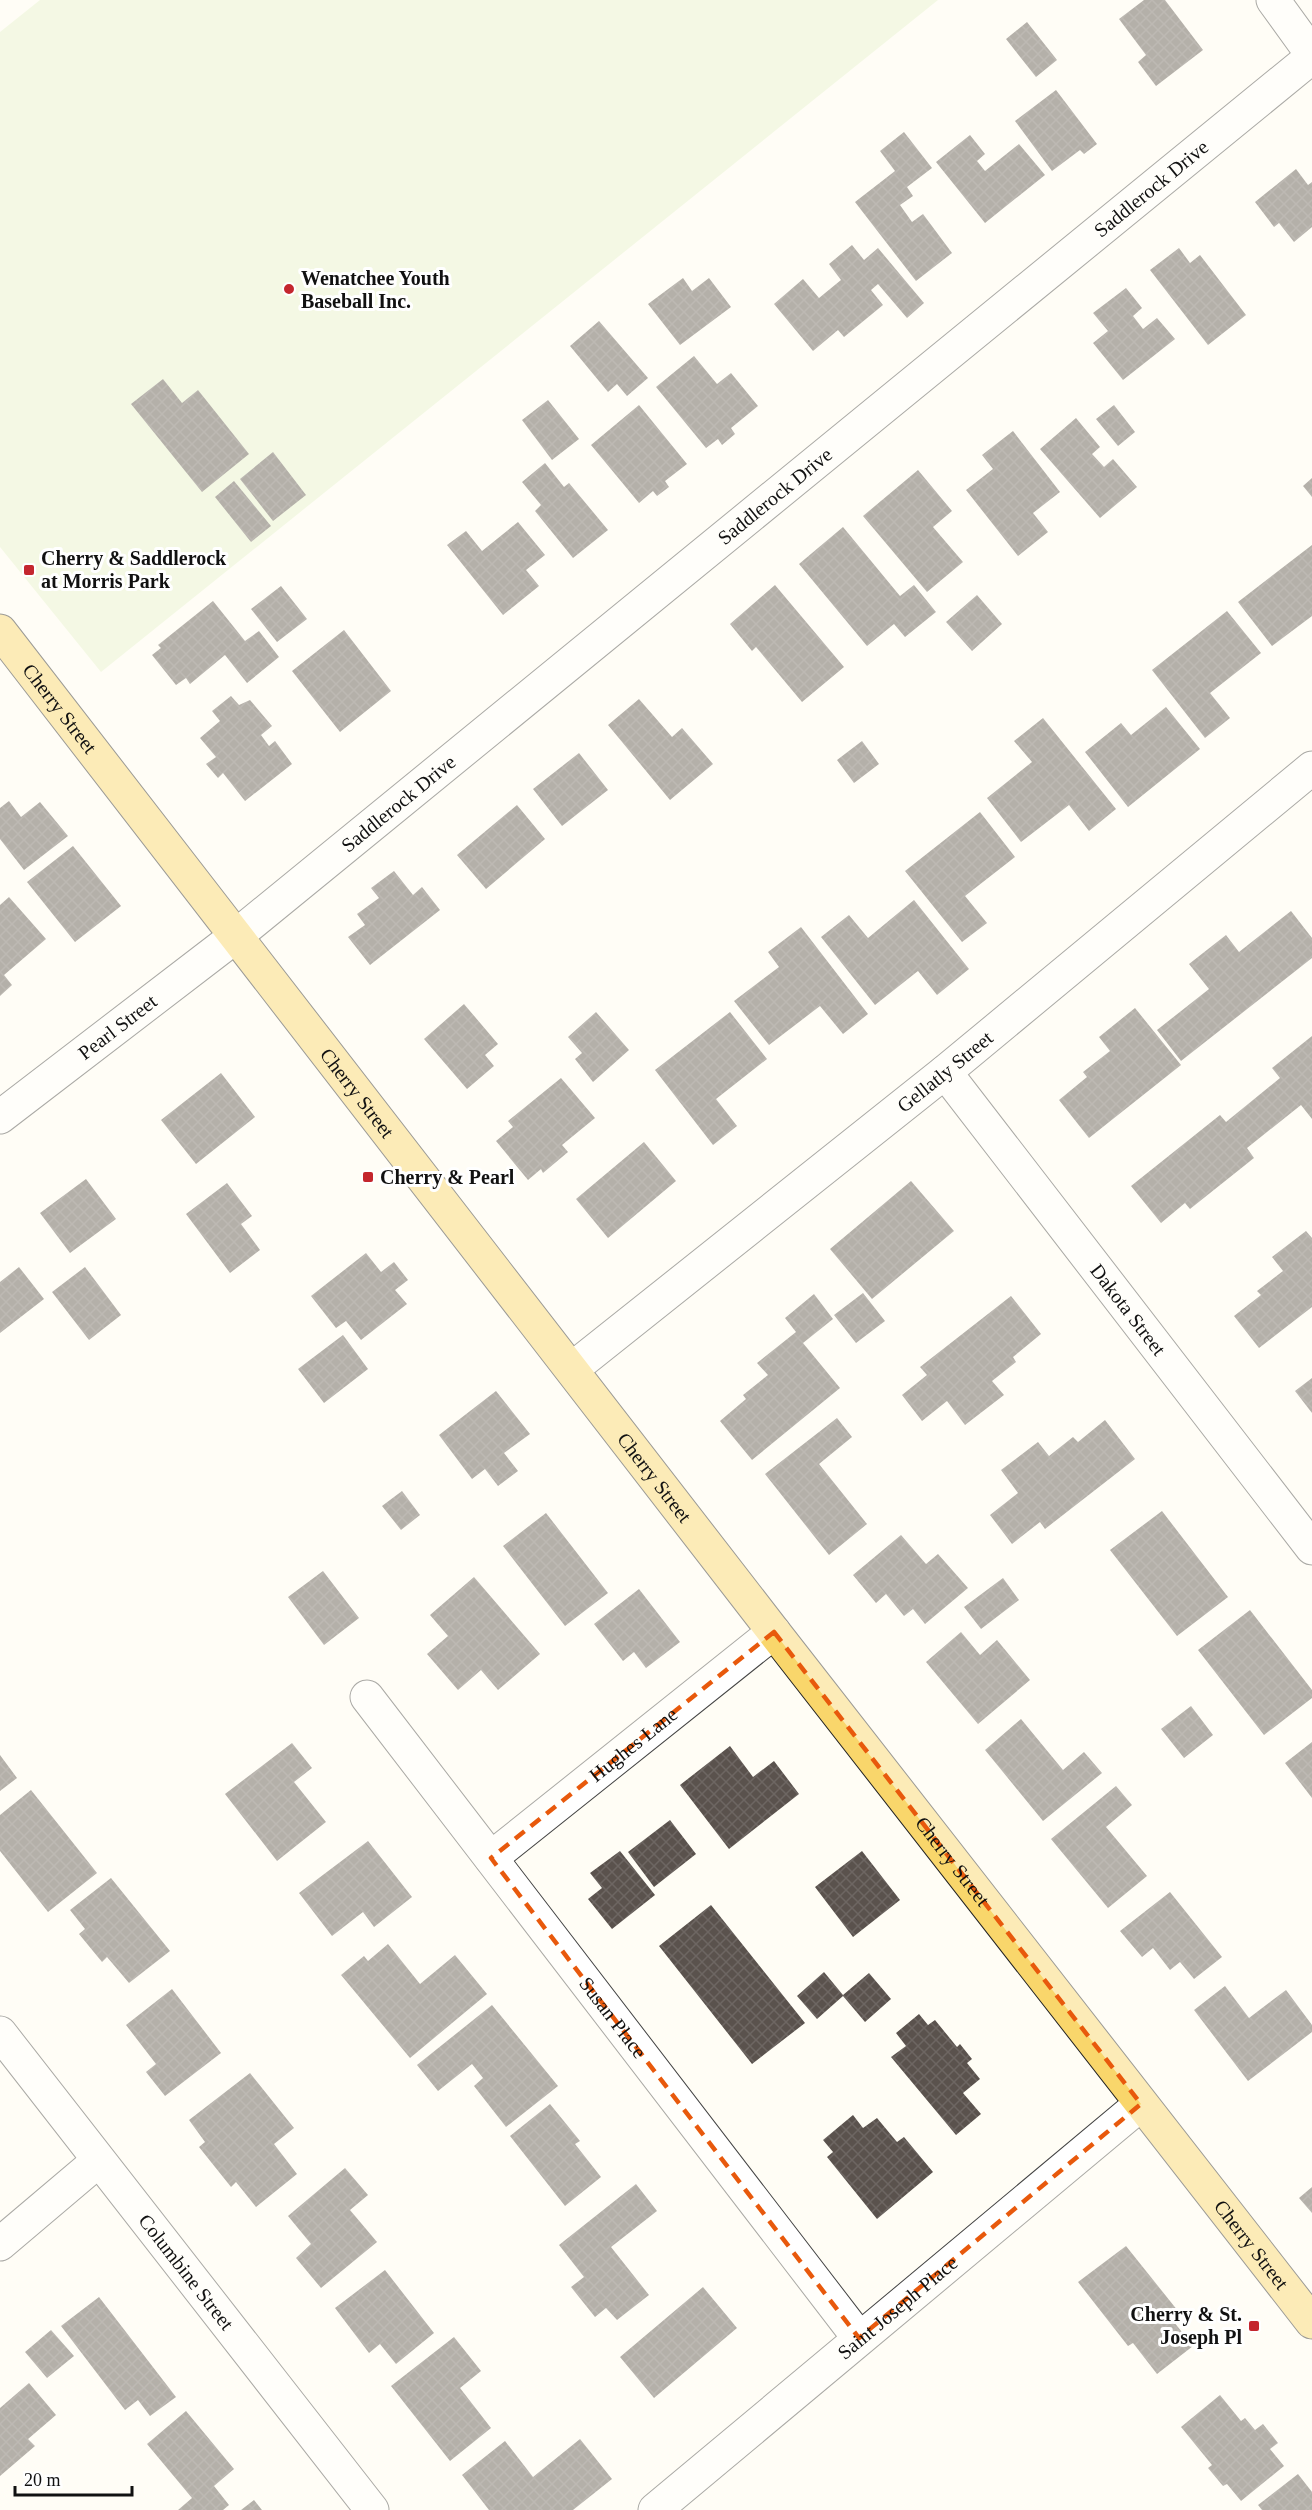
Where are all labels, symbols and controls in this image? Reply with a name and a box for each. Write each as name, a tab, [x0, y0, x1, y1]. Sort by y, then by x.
street label: Saddlerock Drive	[1090, 135, 1213, 241]
place label: Wenatchee Youth Baseball Inc.	[301, 267, 450, 312]
marker: Wenatchee Youth Baseball Inc.	[282, 282, 296, 296]
street label: Saddlerock Drive	[713, 443, 836, 549]
place label: Cherry & Saddlerock at Morris Park	[41, 547, 227, 592]
marker: Cherry & Saddlerock at Morris Park	[22, 563, 36, 577]
street label: Cherry Street	[18, 659, 102, 758]
street label: Saddlerock Drive	[337, 750, 460, 856]
street label: Pearl Street	[74, 990, 161, 1064]
street label: Gellatly Street	[893, 1026, 997, 1117]
street label: Cherry Street	[316, 1044, 399, 1143]
place label: Cherry & Pearl	[380, 1166, 515, 1189]
marker: Cherry & Pearl	[361, 1170, 375, 1184]
street label: Dakota Street	[1086, 1260, 1171, 1360]
street label: Cherry Street	[613, 1428, 696, 1527]
street label: Hughes Lane	[585, 1703, 682, 1786]
street label: Cherry Street	[911, 1812, 995, 1911]
street label: Susan Place	[575, 1973, 651, 2062]
street label: Cherry Street	[1210, 2195, 1293, 2294]
street label: Columbine Street	[134, 2210, 239, 2334]
street label: Saint Joseph Place	[833, 2251, 962, 2364]
place label: Cherry & St. Joseph Pl	[1130, 2303, 1242, 2349]
marker: Cherry & St. Joseph Pl	[1247, 2319, 1261, 2333]
scale bar	[15, 2459, 132, 2497]
text: 20 m	[24, 2470, 61, 2490]

